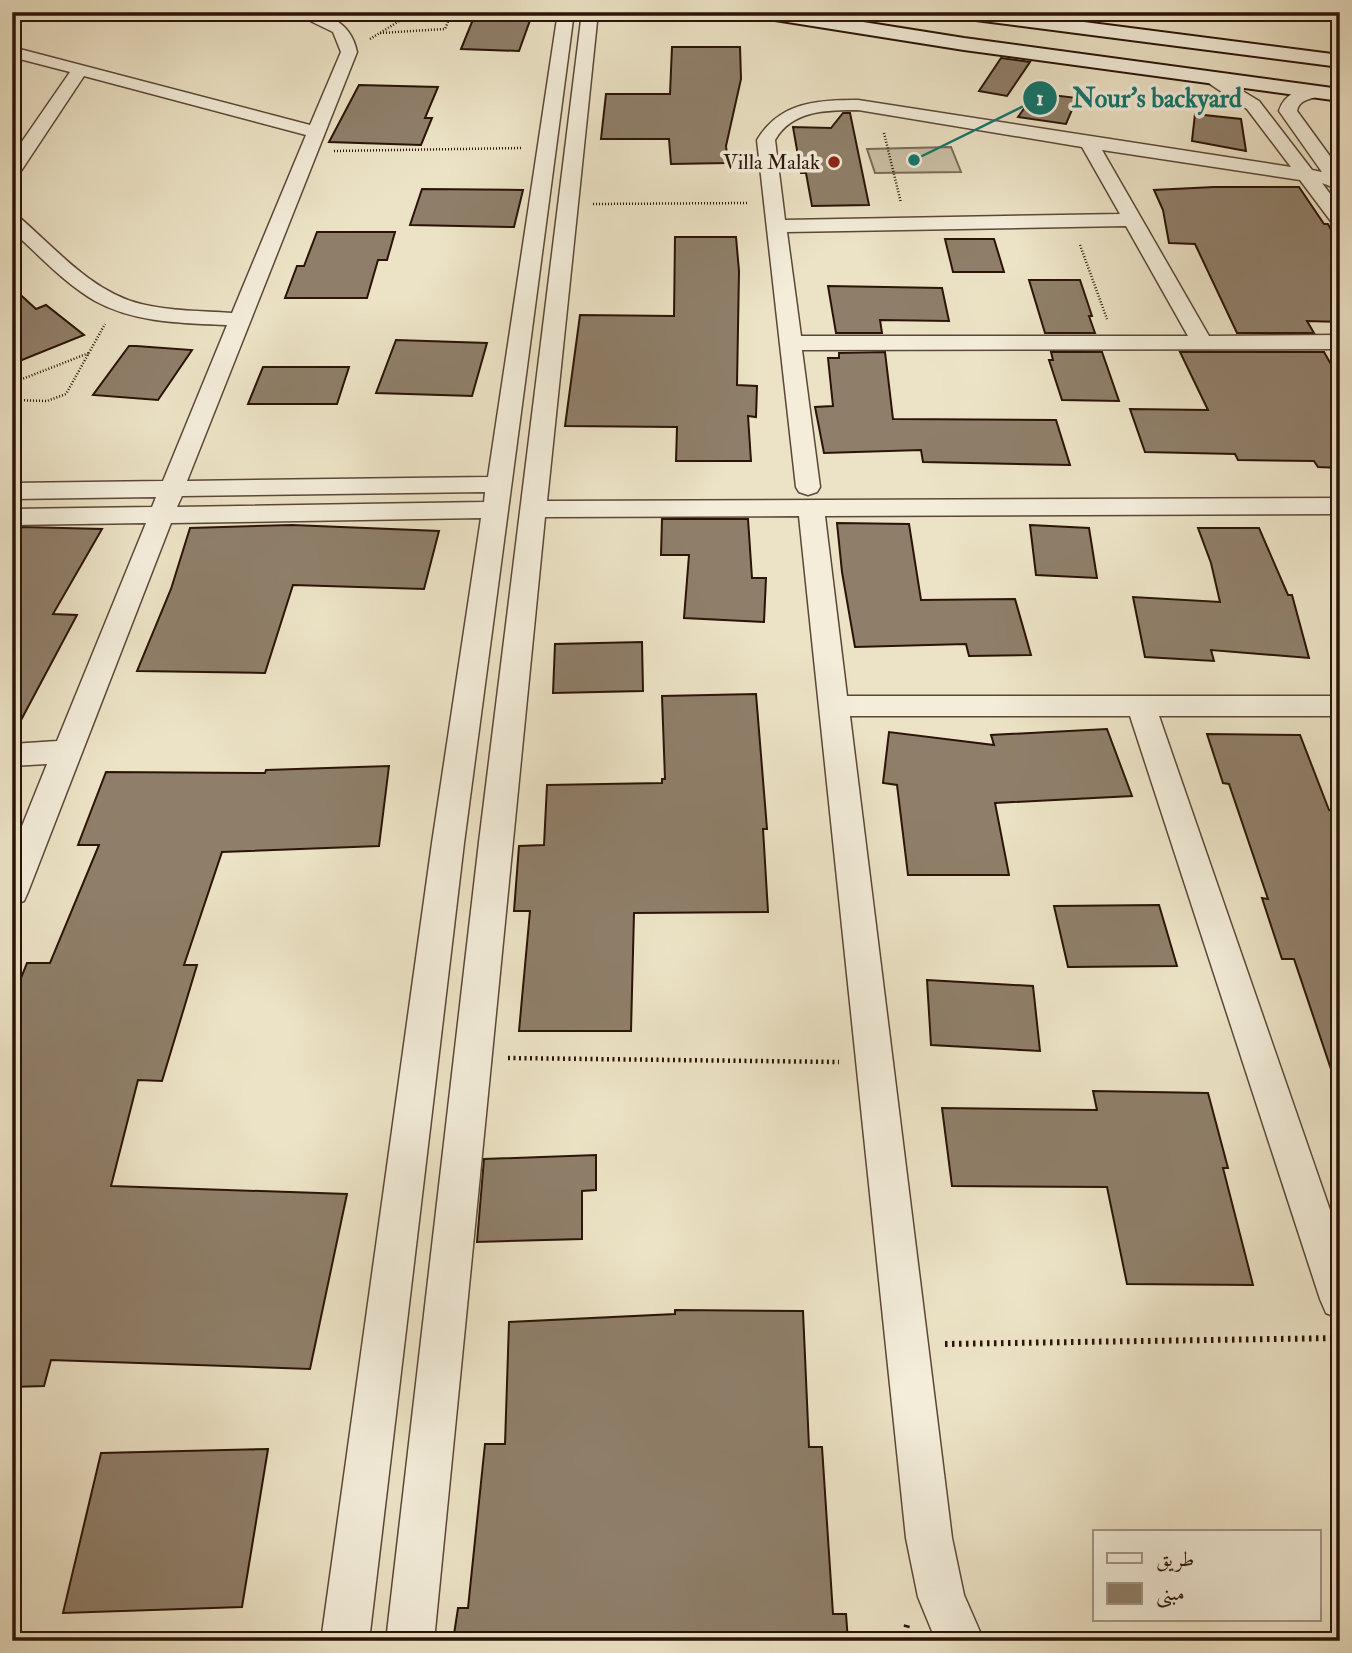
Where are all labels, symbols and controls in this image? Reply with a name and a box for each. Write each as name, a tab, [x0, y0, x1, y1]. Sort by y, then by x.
callout: Nour's backyard	[1023, 74, 1256, 121]
text: Nour's backyard	[1071, 83, 1242, 116]
text: 1	[1036, 85, 1044, 112]
place label: Villa Malak	[723, 149, 820, 176]
marker: Villa Malak	[826, 154, 842, 170]
legend	[1093, 1530, 1320, 1622]
text: طريق	[1156, 1546, 1194, 1573]
text: مبنى	[1156, 1580, 1185, 1608]

